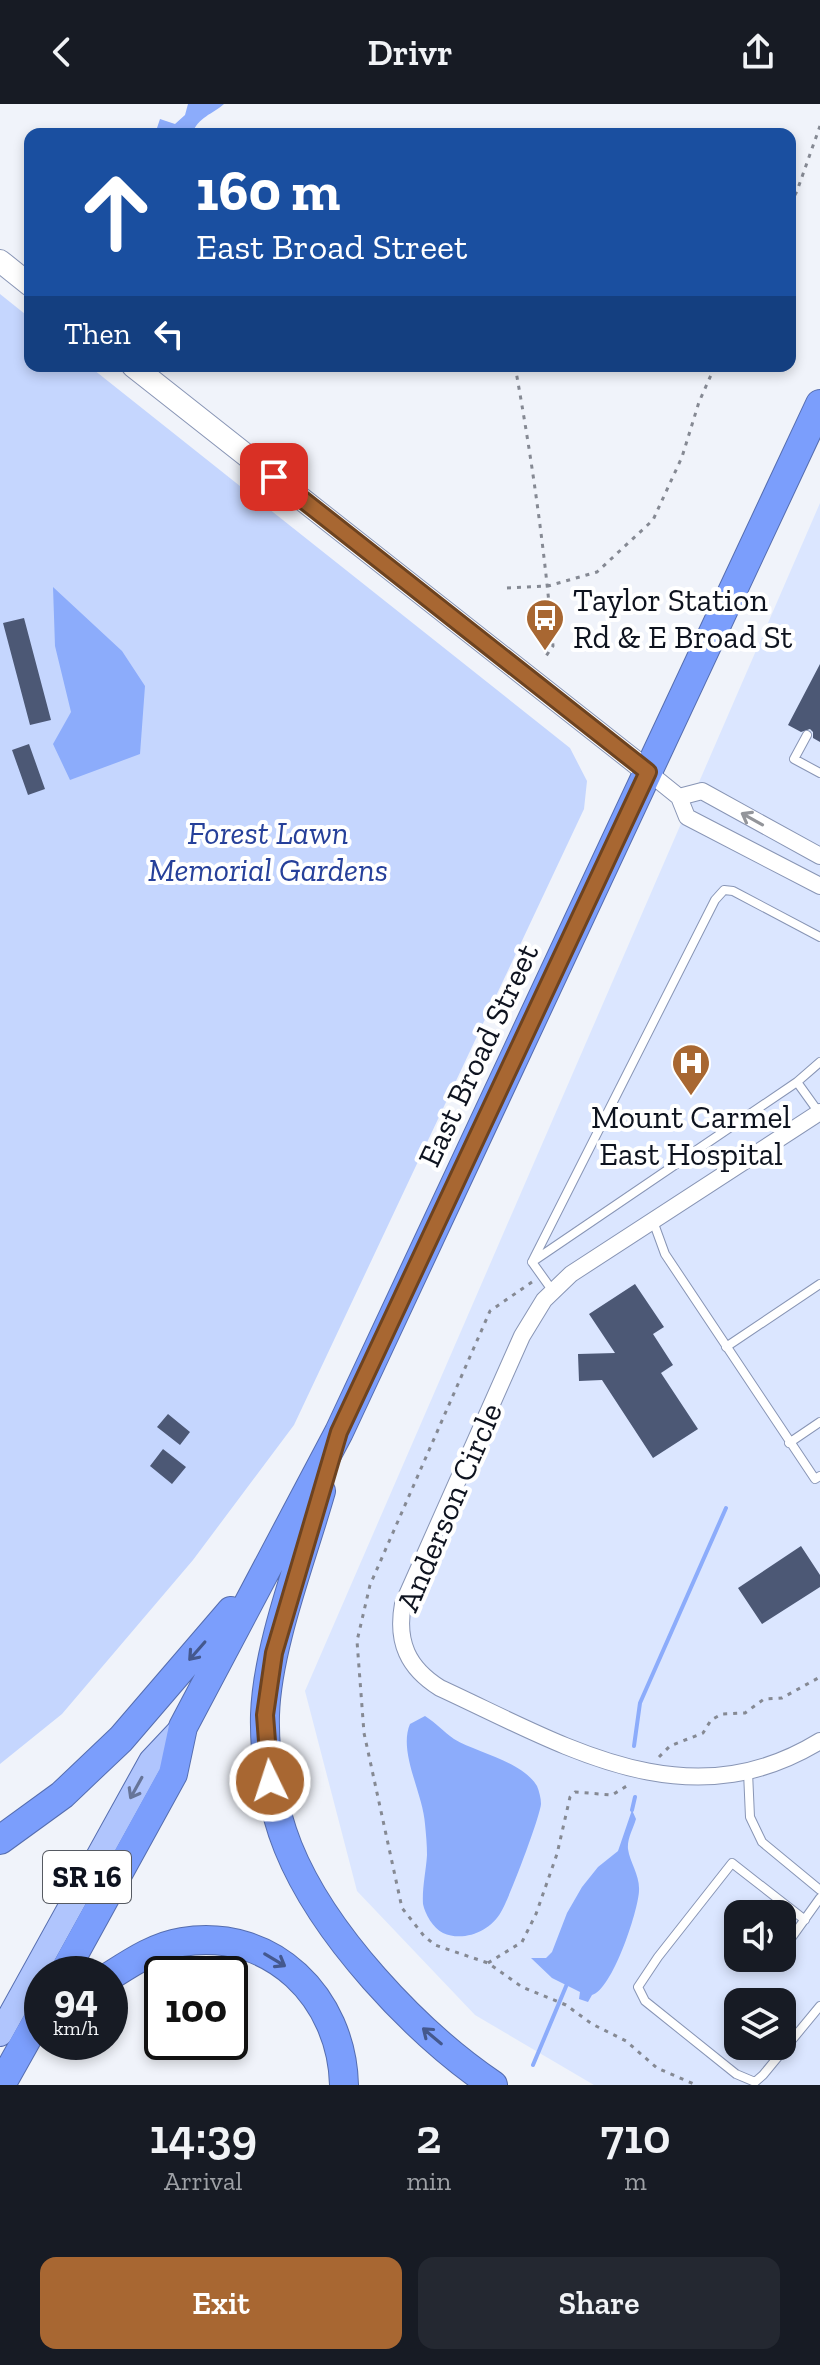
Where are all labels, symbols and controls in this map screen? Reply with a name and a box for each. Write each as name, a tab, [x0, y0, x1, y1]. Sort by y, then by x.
icon: back	[40, 30, 84, 74]
icon: share	[736, 30, 780, 74]
text: Drivr	[367, 31, 453, 74]
text: 160 m	[196, 157, 340, 224]
icon: ahead	[64, 160, 168, 264]
text: East Broad Street	[196, 225, 467, 268]
icon: left	[147, 312, 191, 356]
text: Then	[64, 316, 131, 352]
pin	[240, 443, 308, 511]
icon: arrive	[252, 455, 296, 499]
place label: Taylor Station Rd & E Broad St	[573, 581, 793, 656]
bus stop icon: Taylor Station Rd & E Broad St	[524, 597, 566, 652]
one-way arrow	[740, 811, 764, 826]
park label: Forest Lawn Memorial Gardens	[148, 814, 388, 889]
street label: East Broad Street	[410, 938, 546, 1172]
hospital icon: Mount Carmel East Hospital	[670, 1042, 712, 1097]
place label: Mount Carmel East Hospital	[591, 1098, 791, 1173]
street label: Anderson Circle	[388, 1397, 510, 1617]
one-way arrow	[188, 1640, 206, 1661]
position arrow	[228, 1739, 312, 1823]
one-way arrow	[128, 1776, 143, 1800]
road number: SR 16	[43, 1851, 131, 1903]
map controls	[724, 1900, 796, 2060]
button: sound	[724, 1900, 796, 1972]
one-way arrow	[263, 1952, 286, 1968]
speed limit sign: 100	[144, 1956, 248, 2060]
text: 94	[54, 1974, 98, 2022]
button: layers	[724, 1988, 796, 2060]
text: km/h	[53, 2016, 99, 2040]
one-way arrow	[422, 2027, 443, 2045]
text: 14:39	[149, 2108, 257, 2165]
text: 2	[416, 2108, 442, 2165]
text: 710	[601, 2108, 671, 2165]
text: Arrival	[164, 2165, 242, 2197]
text: min	[407, 2165, 451, 2197]
text: m	[624, 2165, 647, 2197]
button: Exit	[40, 2257, 402, 2349]
button: Share	[418, 2257, 780, 2349]

